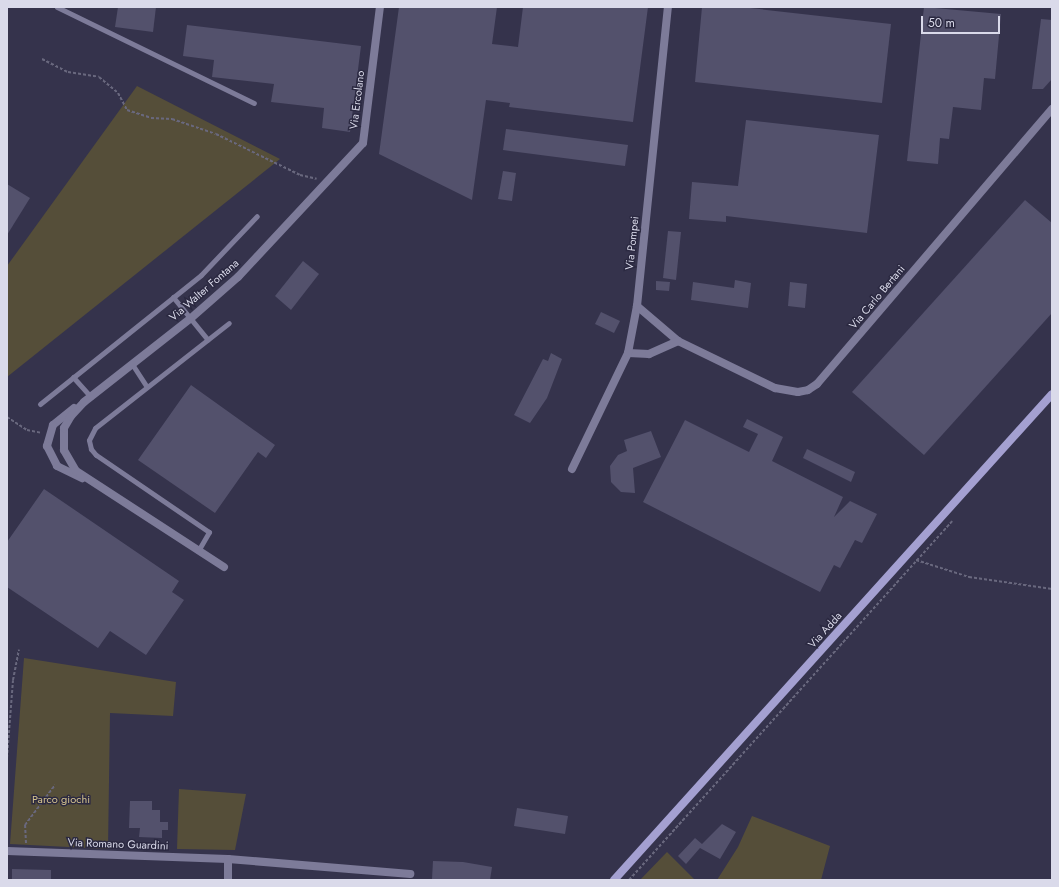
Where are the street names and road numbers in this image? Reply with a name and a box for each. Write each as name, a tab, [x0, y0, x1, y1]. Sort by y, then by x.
street label: Via Ercolano	[347, 70, 367, 130]
street label: Via Pompei	[623, 216, 641, 270]
street label: Via Walter Fontana	[167, 256, 241, 324]
street label: Via Carlo Bertani	[846, 262, 908, 332]
street label: Via Adda	[805, 609, 845, 651]
street label: Via Romano Guardini	[67, 836, 169, 852]

